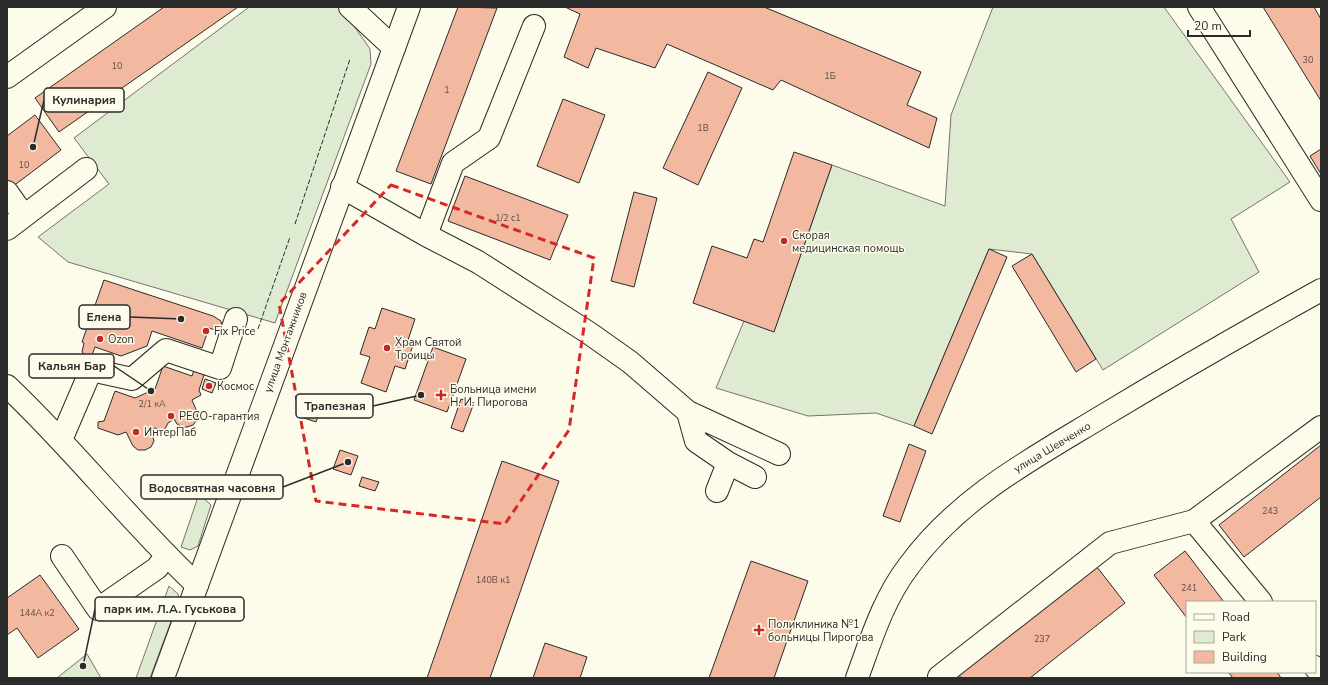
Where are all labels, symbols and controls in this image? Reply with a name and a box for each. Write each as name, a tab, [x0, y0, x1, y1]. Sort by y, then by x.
scale bar	[1188, 12, 1250, 38]
text: 20 m	[1194, 18, 1222, 34]
house number: 30	[1303, 54, 1313, 66]
house number: 10	[112, 60, 122, 72]
house number: 1Б	[824, 70, 836, 82]
house number: 1	[444, 84, 450, 96]
callout: Кулинария	[44, 88, 124, 112]
text: Кулинария	[52, 92, 116, 108]
house number: 1В	[697, 122, 709, 134]
house number: 10	[19, 159, 29, 171]
house number: 1/2 с1	[495, 212, 521, 224]
place label: Скорая медицинская помощь	[792, 228, 904, 256]
marker: Скорая медицинская помощь	[779, 236, 789, 246]
street label: улица Монтажников	[260, 290, 311, 395]
callout: Елена	[79, 305, 130, 329]
text: Елена	[86, 309, 122, 325]
place label: Fix Price	[214, 324, 256, 339]
marker: Fix Price	[201, 326, 211, 336]
place label: Ozon	[108, 332, 134, 347]
marker: Ozon	[95, 334, 105, 344]
place label: Храм Святой Троицы	[395, 335, 462, 363]
marker: Храм Святой Троицы	[382, 343, 392, 353]
callout: Кальян Бар	[29, 354, 114, 378]
text: Кальян Бар	[38, 358, 106, 374]
place label: Космос	[217, 379, 254, 394]
marker: Космос	[204, 381, 214, 391]
place label: Больница имени Н. И. Пирогова	[450, 382, 536, 410]
marker: Больница имени Н. И. Пирогова	[435, 389, 447, 401]
callout: Трапезная	[296, 394, 373, 418]
house number: 2/1 кА	[139, 398, 166, 410]
text: Трапезная	[304, 398, 366, 414]
place label: PECO-гарантия	[179, 409, 260, 424]
marker: PECO-гарантия	[166, 411, 176, 421]
street label: улица Шевченко	[1011, 418, 1094, 476]
place label: ИнтерПаб	[144, 425, 196, 440]
marker: ИнтерПаб	[131, 427, 141, 437]
callout: Водосвятная часовня	[141, 475, 283, 499]
text: Водосвятная часовня	[149, 480, 275, 496]
house number: 243	[1262, 505, 1278, 517]
house number: 140В к1	[476, 574, 510, 586]
house number: 241	[1181, 582, 1197, 594]
callout: парк им. Л.А. Гуськова	[95, 597, 244, 621]
text: парк им. Л.А. Гуськова	[104, 601, 236, 617]
legend	[1186, 601, 1316, 673]
house number: 144А к2	[19, 607, 55, 619]
text: Road	[1222, 609, 1250, 625]
place label: Поликлиника №1 больницы Пирогова	[768, 617, 873, 645]
marker: Поликлиника №1 больницы Пирогова	[753, 624, 765, 636]
text: Park	[1222, 629, 1247, 645]
house number: 237	[1034, 633, 1050, 645]
text: Building	[1222, 649, 1267, 665]

